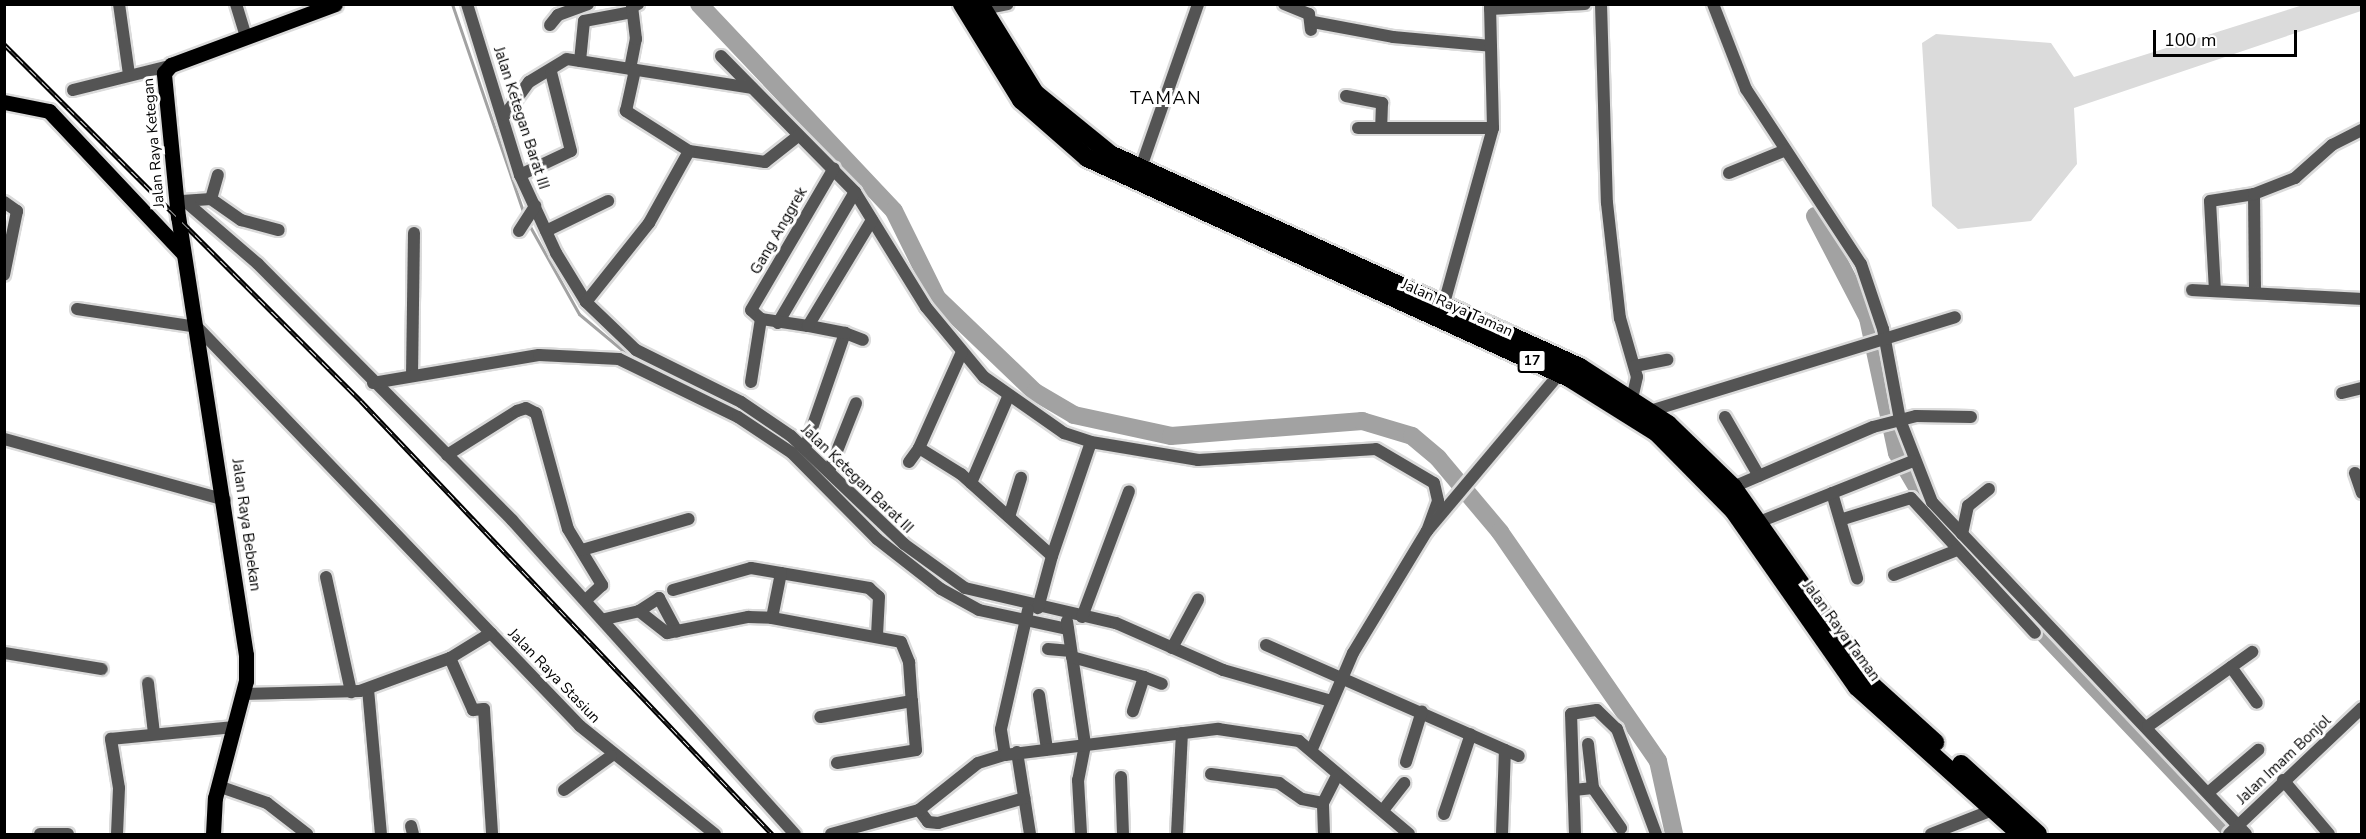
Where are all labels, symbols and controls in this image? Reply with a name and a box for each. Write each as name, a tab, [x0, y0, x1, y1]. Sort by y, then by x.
scale bar	[2156, 18, 2300, 56]
text: 100 m	[2164, 28, 2216, 52]
street label: Jalan Ketegan Barat III	[489, 44, 553, 192]
street label: Jalan Raya Ketegan	[139, 77, 169, 209]
district label: TAMAN	[1130, 87, 1202, 109]
street label: Gang Anggrek	[747, 184, 811, 278]
street label: Jalan Raya Taman	[1399, 275, 1515, 341]
road number: 17	[1517, 350, 1547, 372]
street label: Jalan Ketegan Barat III	[797, 421, 917, 537]
street label: Jalan Raya Bebekan	[228, 458, 264, 592]
street label: Jalan Raya Taman	[1798, 577, 1884, 685]
street label: Jalan Raya Stasiun	[504, 625, 604, 727]
street label: Jalan Imam Bonjol	[2233, 712, 2335, 808]

